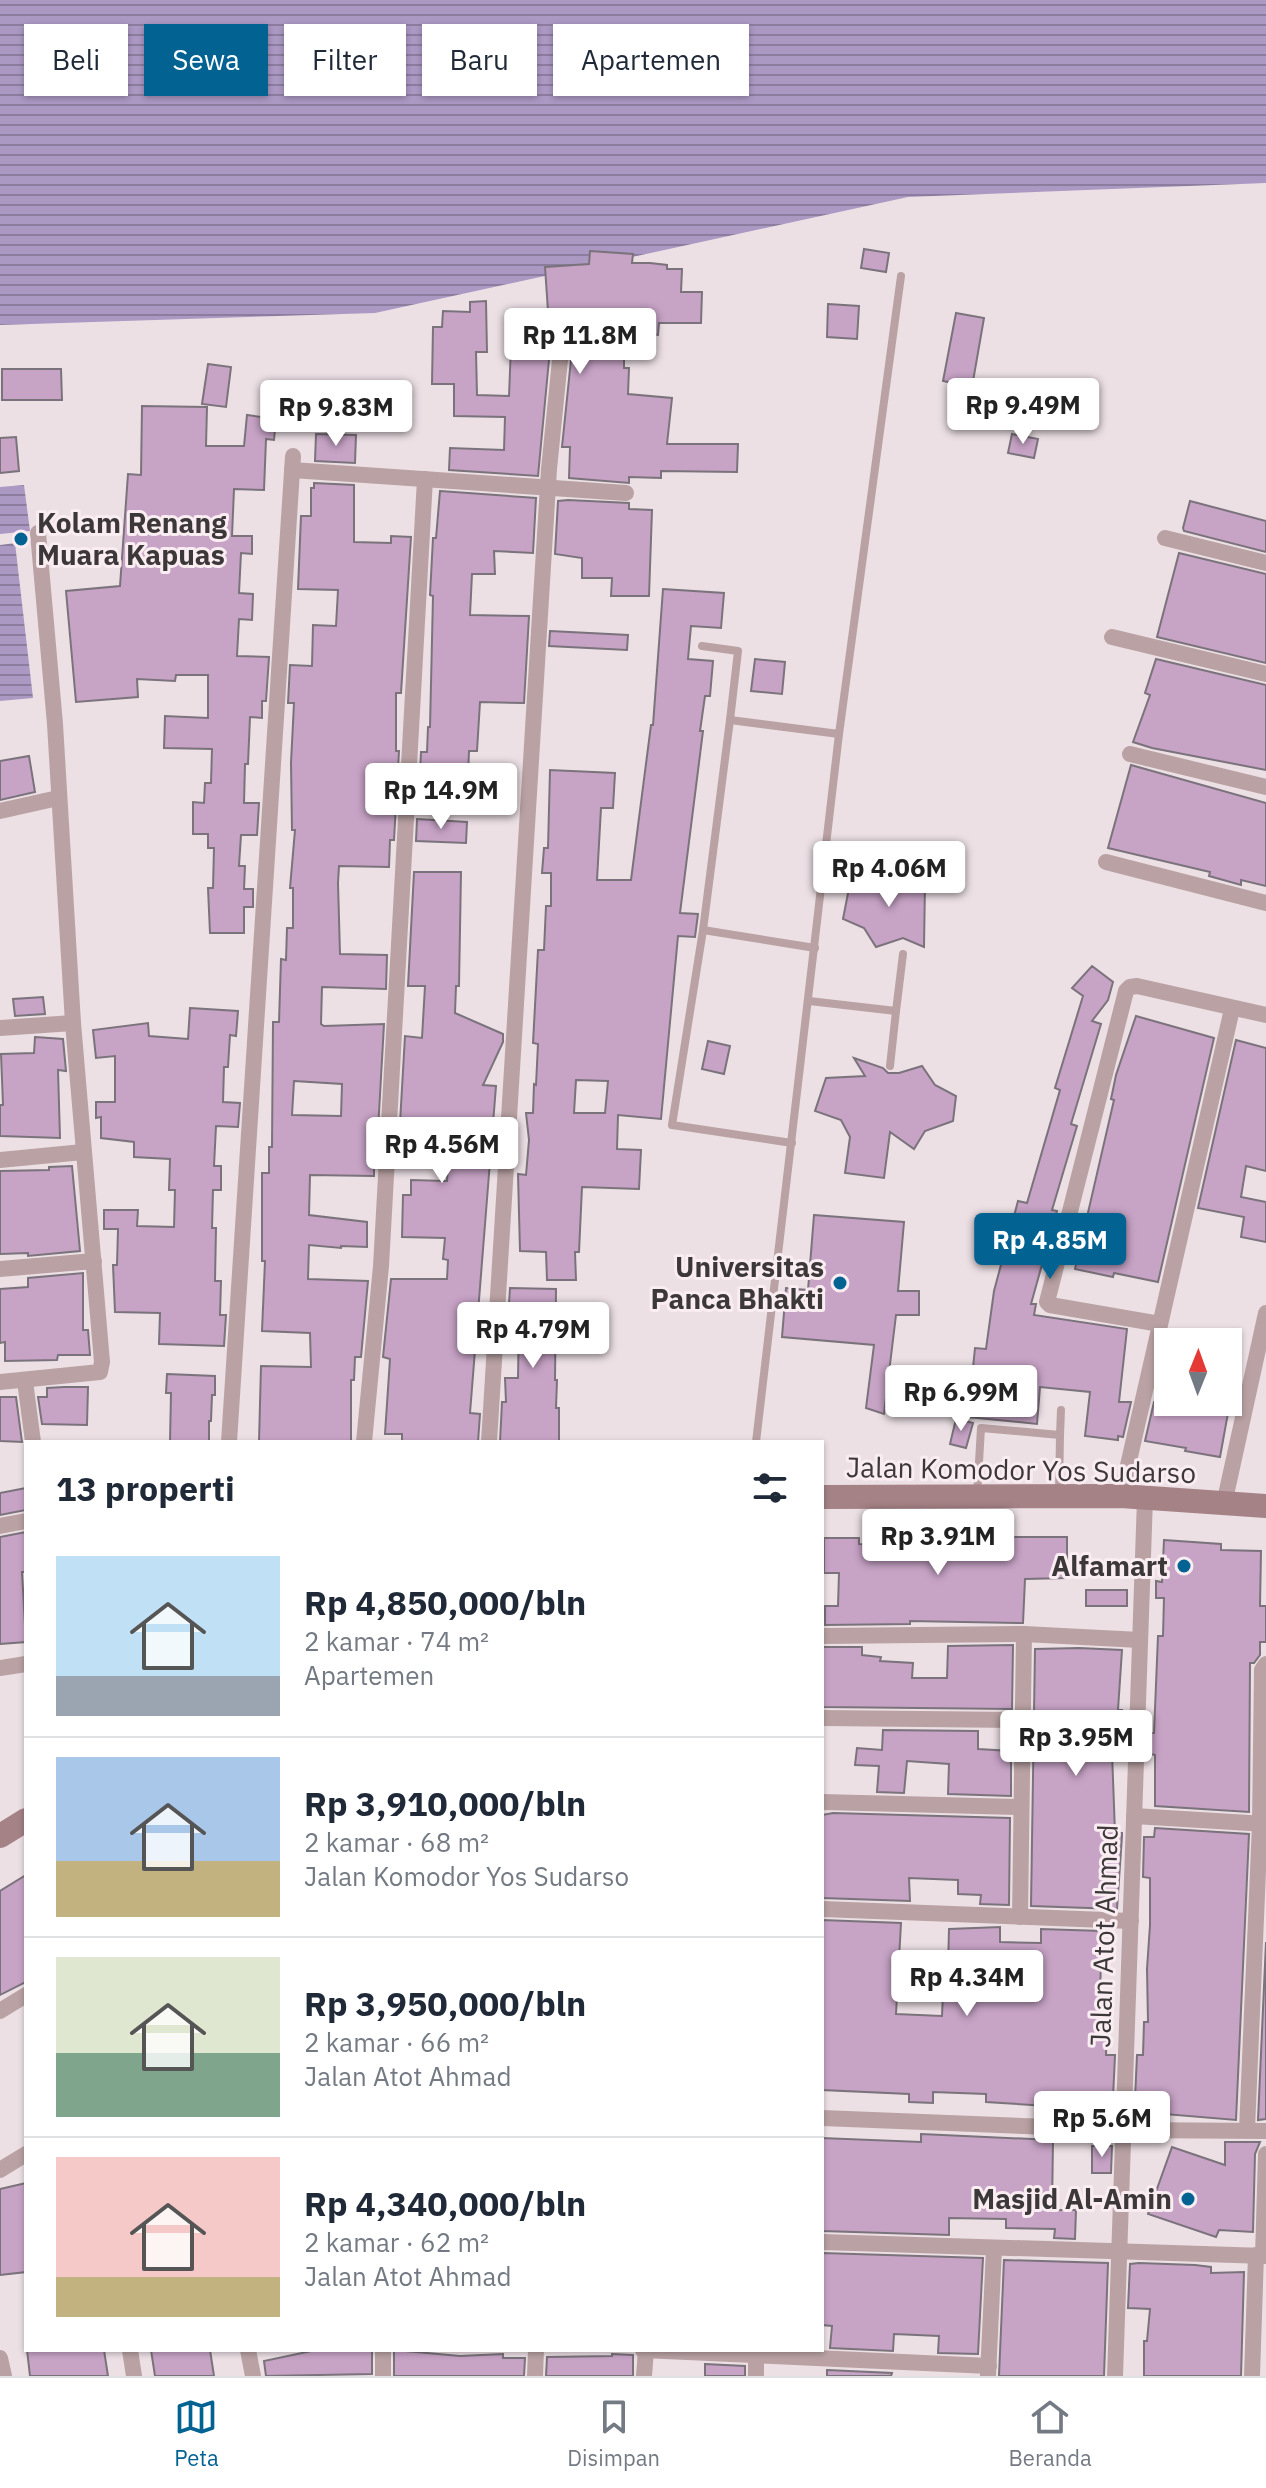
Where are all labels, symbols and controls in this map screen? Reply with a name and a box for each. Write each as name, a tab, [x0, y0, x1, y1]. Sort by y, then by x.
chip: Beli	[24, 24, 128, 96]
chip: Sewa	[144, 24, 268, 96]
chip: Filter	[284, 24, 406, 96]
chip: Baru	[422, 24, 537, 96]
chip: Apartemen	[553, 24, 749, 96]
pin: Rp 11.8M	[497, 308, 663, 376]
text: Rp 11.8M	[522, 317, 638, 351]
pin: Rp 9.49M	[940, 378, 1106, 446]
pin: Rp 9.83M	[253, 380, 419, 448]
text: Rp 9.49M	[965, 387, 1081, 421]
text: Rp 9.83M	[278, 389, 394, 423]
place label: Kolam Renang Muara Kapuas	[37, 504, 227, 573]
marker: Kolam Renang Muara Kapuas	[12, 530, 30, 548]
pin: Rp 14.9M	[358, 763, 524, 831]
text: Rp 14.9M	[383, 772, 499, 806]
pin: Rp 4.06M	[806, 841, 972, 909]
text: Rp 4.06M	[831, 850, 947, 884]
pin: Rp 4.56M	[359, 1117, 525, 1185]
text: Rp 4.56M	[384, 1126, 500, 1160]
pin: Rp 4.85M	[967, 1213, 1133, 1281]
text: Rp 4.85M	[992, 1222, 1108, 1256]
place label: Universitas Panca Bhakti	[651, 1248, 824, 1317]
marker: Universitas Panca Bhakti	[831, 1274, 849, 1292]
pin: Rp 4.79M	[450, 1302, 616, 1370]
text: Rp 4.79M	[475, 1311, 591, 1345]
north arrow	[1154, 1328, 1242, 1416]
map controls	[1154, 1328, 1242, 1416]
pin: Rp 6.99M	[878, 1365, 1044, 1433]
text: Rp 6.99M	[903, 1374, 1019, 1408]
street label: Jalan Komodor Yos Sudarso	[846, 1448, 1196, 1491]
text: 13 properti	[56, 1466, 235, 1510]
icon: filters	[748, 1466, 792, 1510]
pin: Rp 3.91M	[855, 1509, 1021, 1577]
text: Rp 3.91M	[880, 1518, 996, 1552]
place label: Alfamart	[1051, 1547, 1168, 1584]
marker: Alfamart	[1175, 1557, 1193, 1575]
text: Rp 4,850,000/bln	[304, 1580, 586, 1624]
icon: home	[120, 1588, 216, 1684]
text: 2 kamar · 74 m²	[304, 1624, 489, 1658]
text: Apartemen	[304, 1658, 434, 1692]
pin: Rp 3.95M	[993, 1710, 1159, 1778]
text: Rp 3.95M	[1018, 1719, 1134, 1753]
text: Rp 3,910,000/bln	[304, 1781, 586, 1825]
icon: home	[120, 1789, 216, 1885]
street label: Jalan Atot Ahmad	[1081, 1824, 1126, 2048]
text: 2 kamar · 68 m²	[304, 1825, 489, 1859]
text: Jalan Komodor Yos Sudarso	[304, 1859, 629, 1893]
pin: Rp 4.34M	[884, 1950, 1050, 2018]
text: Rp 4.34M	[909, 1959, 1025, 1993]
text: Rp 3,950,000/bln	[304, 1981, 586, 2025]
icon: home	[120, 1989, 216, 2085]
text: 2 kamar · 66 m²	[304, 2025, 489, 2059]
text: Jalan Atot Ahmad	[304, 2059, 512, 2093]
pin: Rp 5.6M	[1028, 2091, 1176, 2159]
text: Rp 5.6M	[1052, 2100, 1152, 2134]
place label: Masjid Al-Amin	[972, 2180, 1172, 2217]
text: Rp 4,340,000/bln	[304, 2181, 586, 2225]
icon: home	[120, 2189, 216, 2285]
marker: Masjid Al-Amin	[1179, 2190, 1197, 2208]
text: 2 kamar · 62 m²	[304, 2225, 489, 2259]
text: Jalan Atot Ahmad	[304, 2259, 512, 2293]
tab: Peta	[174, 2395, 219, 2472]
tab: Disimpan	[567, 2395, 660, 2472]
tab: Beranda	[1009, 2395, 1092, 2472]

